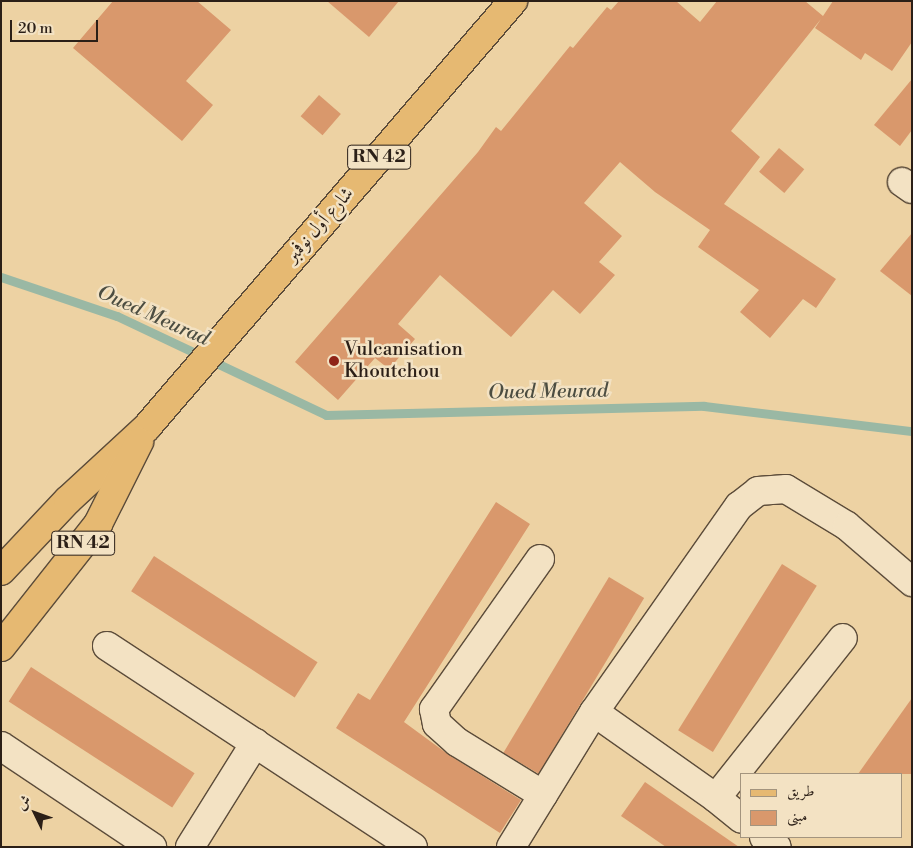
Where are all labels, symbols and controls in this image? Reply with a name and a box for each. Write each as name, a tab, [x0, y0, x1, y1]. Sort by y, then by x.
scale bar	[12, 10, 100, 42]
text: 20 m	[18, 19, 53, 38]
road number: RN 42	[346, 142, 412, 172]
street label: شارع أول نوفمبر	[281, 183, 359, 267]
water label: Oued Meurad	[93, 281, 213, 351]
place label: Vulcanisation Khoutchou	[344, 339, 463, 383]
marker: Vulcanisation Khoutchou	[328, 355, 340, 367]
water label: Oued Meurad	[488, 379, 608, 405]
road number: RN 42	[51, 528, 116, 558]
legend	[740, 773, 903, 838]
text: طريق	[787, 782, 814, 801]
north arrow	[10, 788, 60, 838]
text: ش	[13, 792, 35, 814]
text: مبنى	[787, 807, 807, 826]

